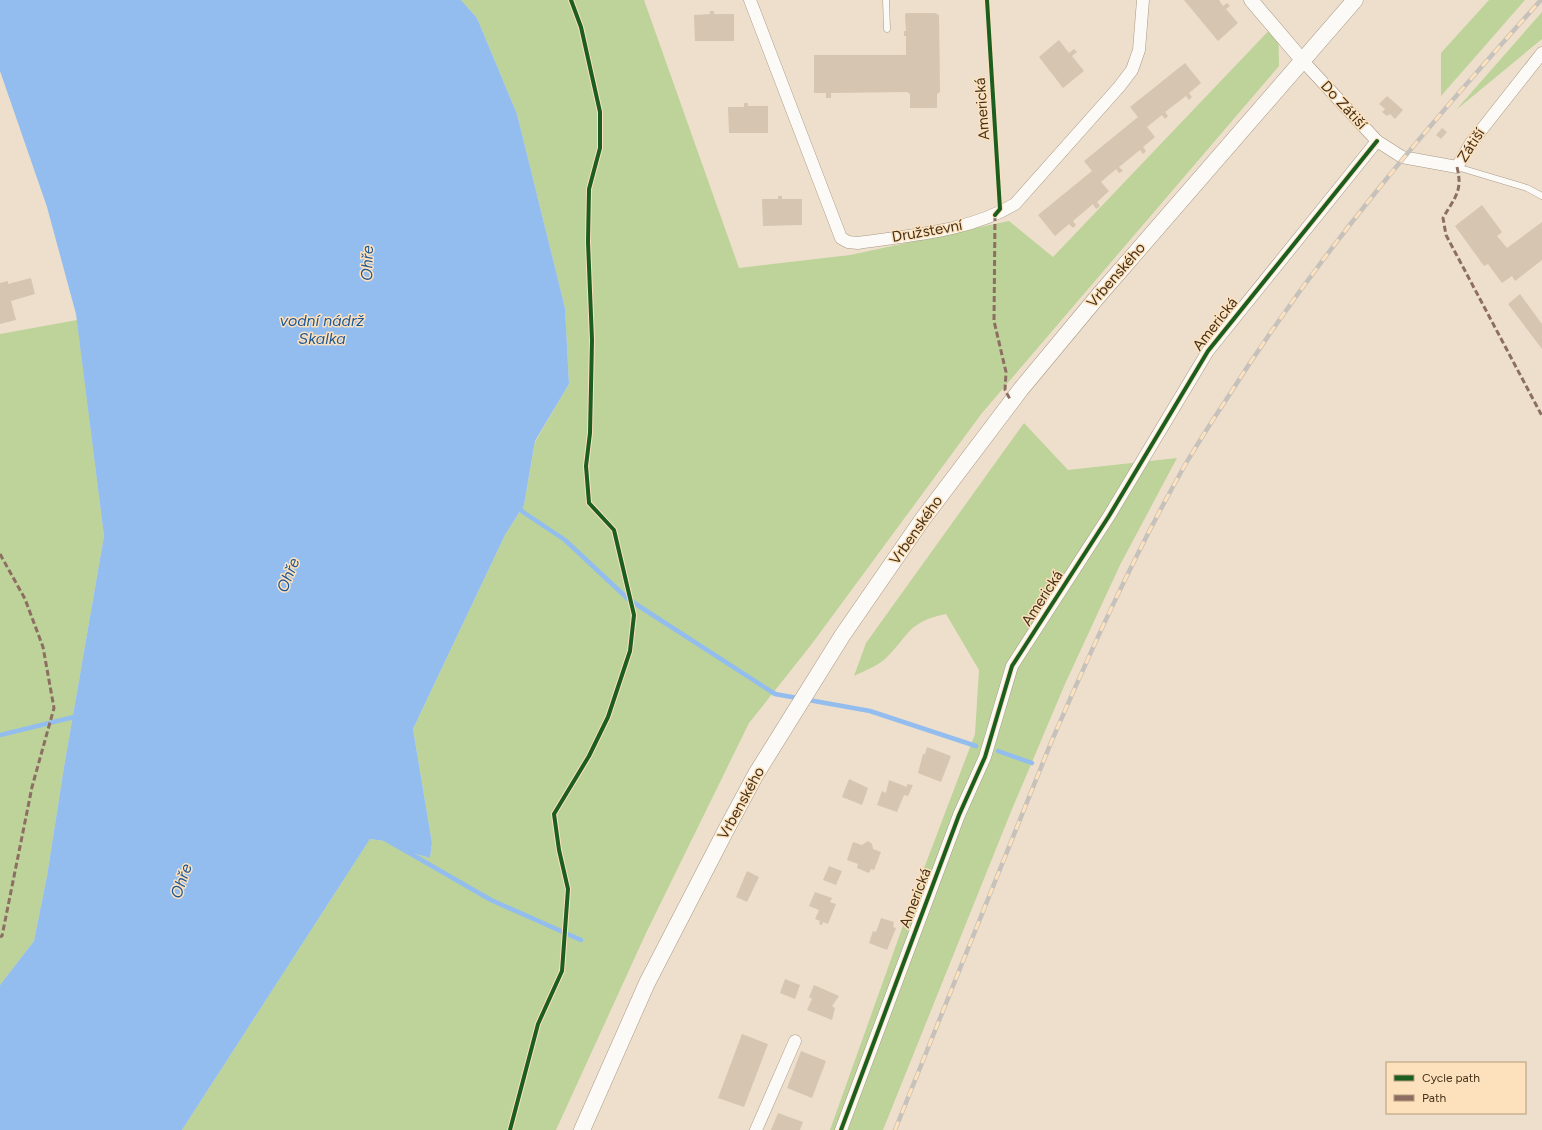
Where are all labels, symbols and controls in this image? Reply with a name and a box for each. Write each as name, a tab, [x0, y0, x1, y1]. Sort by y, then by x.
street label: Americká	[971, 77, 993, 141]
street label: Do Zátiší	[1317, 77, 1372, 134]
street label: Zátiší	[1453, 123, 1489, 165]
street label: Družstevní	[890, 216, 965, 246]
street label: Vrbenského	[1083, 239, 1149, 311]
water label: Ohře	[357, 245, 377, 281]
street label: Americká	[1189, 294, 1241, 354]
water label: vodní nádrž Skalka	[280, 311, 364, 348]
street label: Vrbenského	[886, 492, 947, 568]
water label: Ohře	[273, 555, 304, 595]
street label: Americká	[1017, 567, 1067, 629]
street label: Vrbenského	[714, 763, 768, 842]
water label: Ohře	[166, 861, 196, 901]
street label: Americká	[895, 866, 935, 930]
legend	[1386, 1062, 1526, 1114]
text: Cycle path	[1422, 1071, 1480, 1085]
text: Path	[1422, 1091, 1446, 1105]

